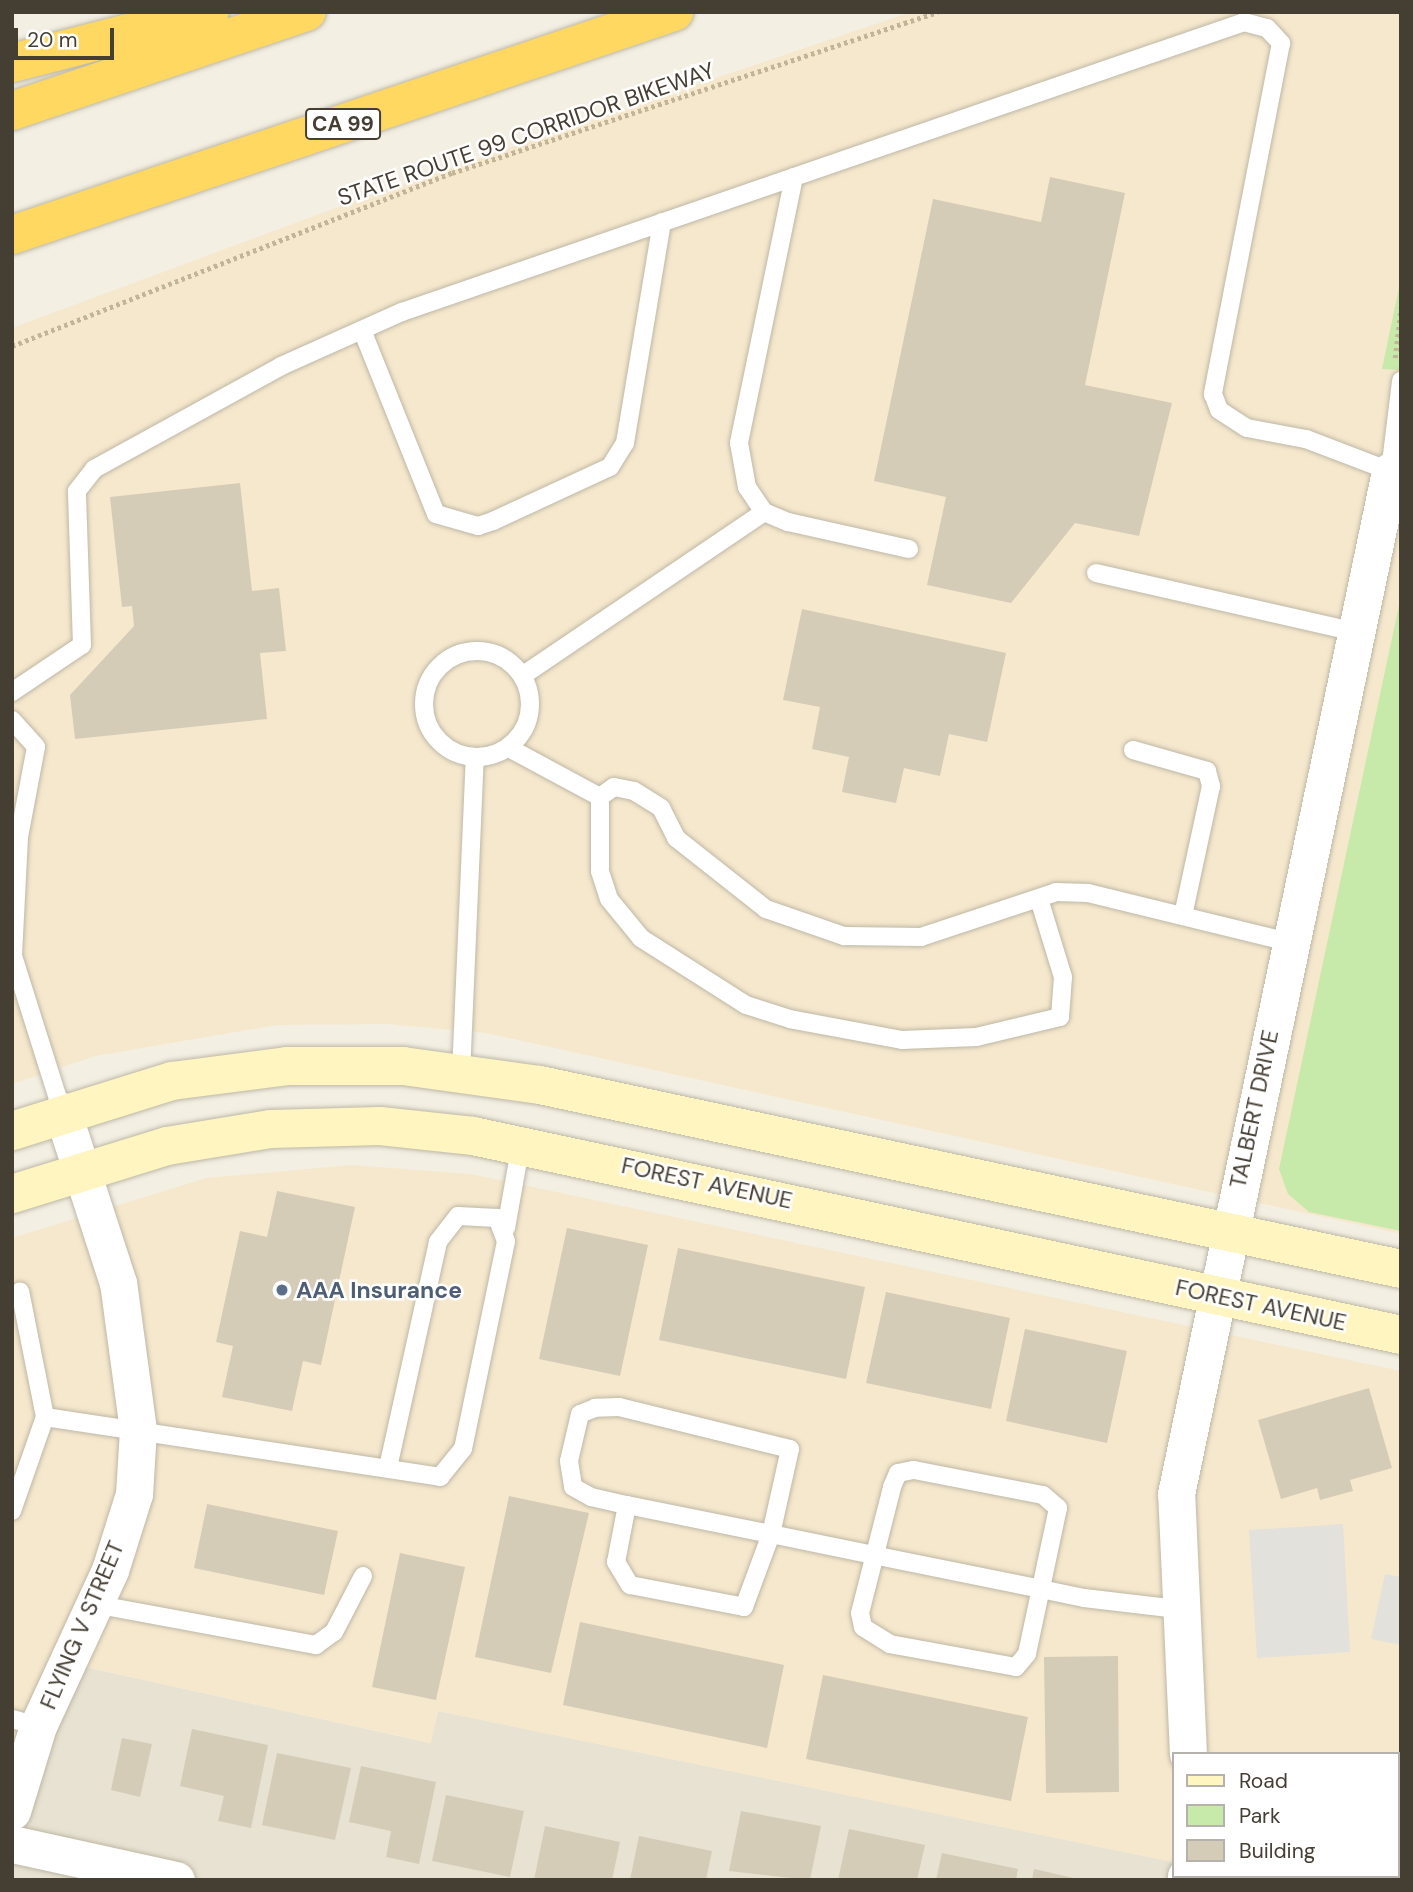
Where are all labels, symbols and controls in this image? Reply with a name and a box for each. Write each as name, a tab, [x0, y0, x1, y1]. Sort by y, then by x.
scale bar	[18, 14, 117, 58]
text: 20 m	[27, 26, 78, 54]
street label: STATE ROUTE 99 CORRIDOR BIKEWAY	[334, 56, 718, 212]
road number: CA 99	[304, 106, 382, 142]
street label: TALBERT DRIVE	[1224, 1027, 1284, 1191]
street label: FOREST AVENUE	[619, 1151, 795, 1215]
street label: FOREST AVENUE	[1173, 1273, 1349, 1337]
place label: AAA Insurance	[296, 1276, 462, 1304]
marker: AAA Insurance	[274, 1282, 290, 1298]
street label: FLYING V STREET	[34, 1537, 130, 1713]
legend	[1172, 1752, 1399, 1878]
text: Road	[1239, 1767, 1288, 1795]
text: Park	[1239, 1802, 1280, 1830]
text: Building	[1239, 1837, 1315, 1865]

